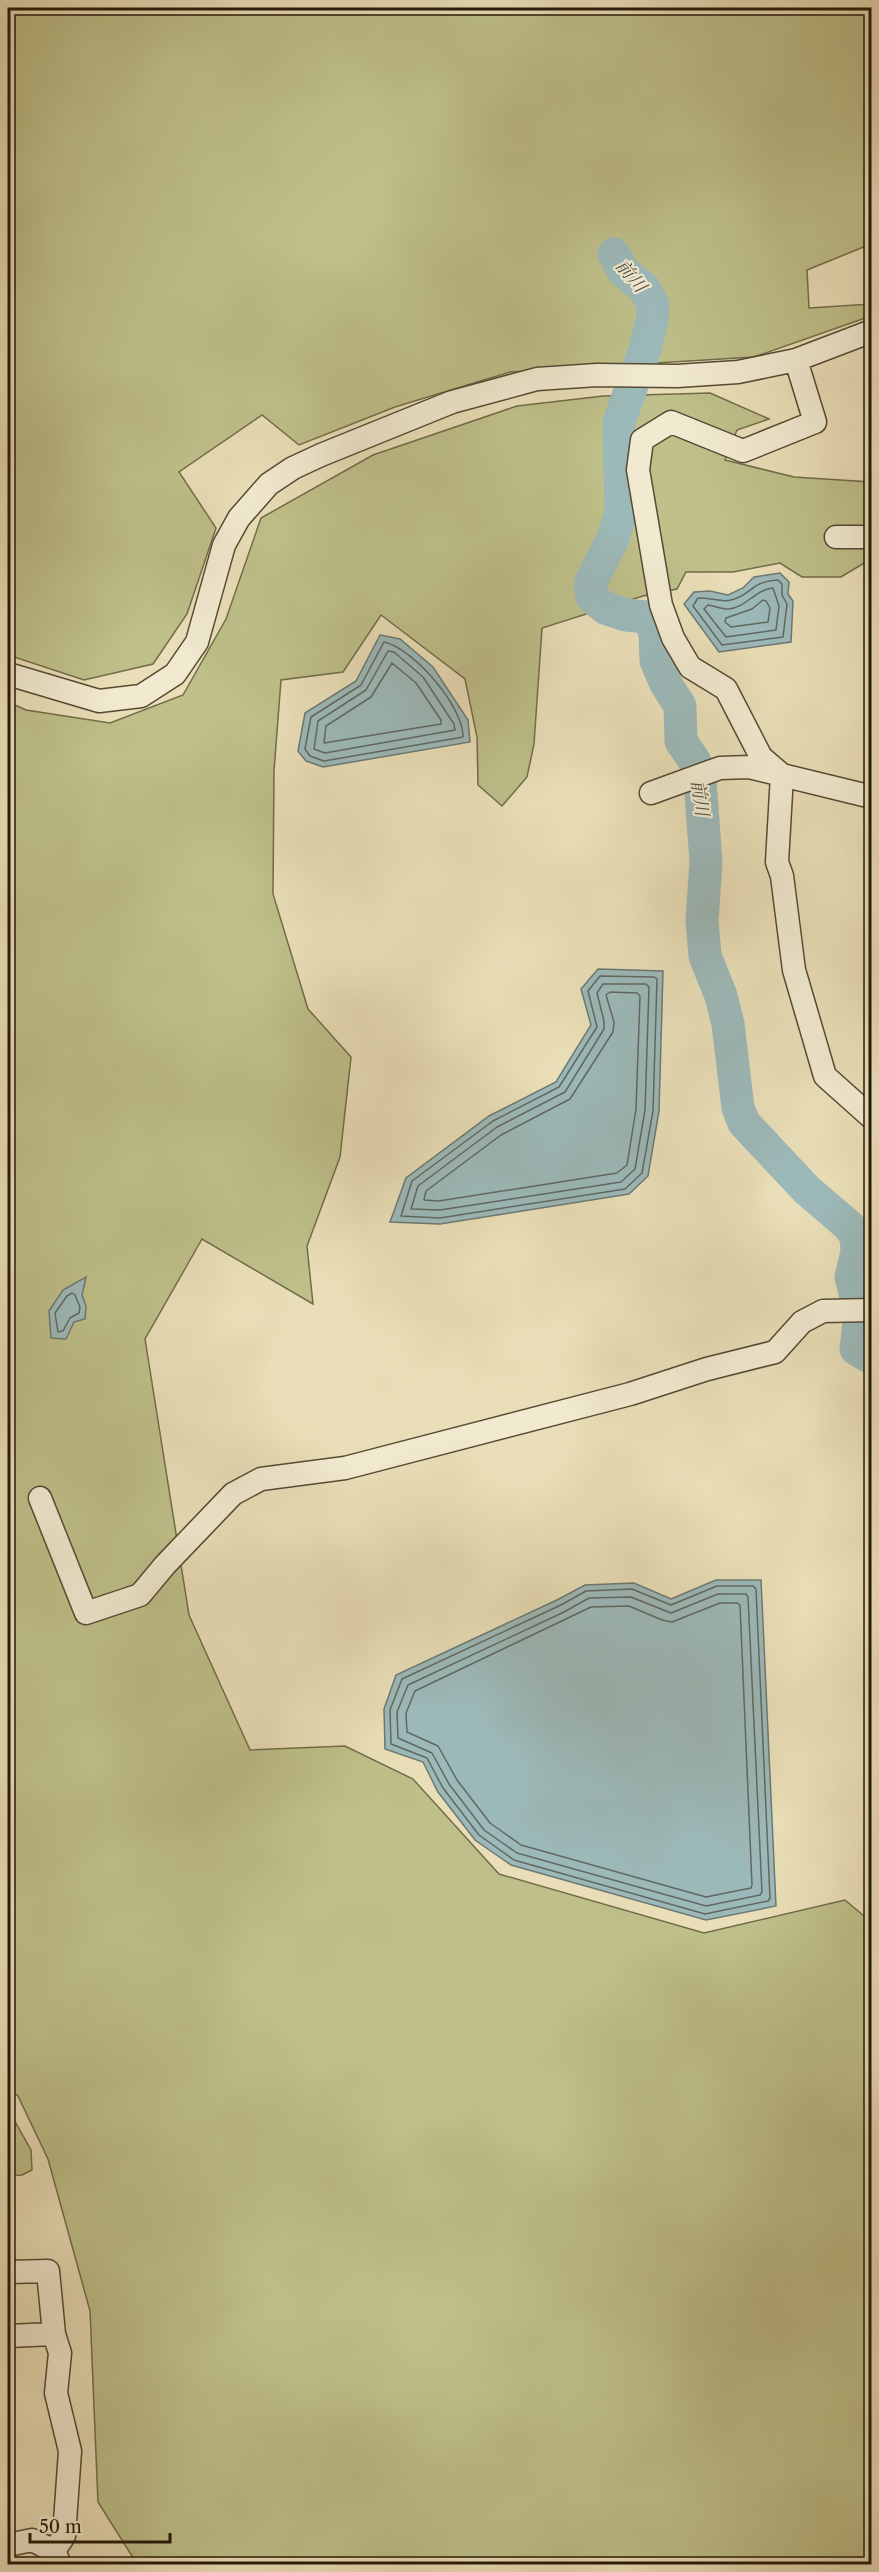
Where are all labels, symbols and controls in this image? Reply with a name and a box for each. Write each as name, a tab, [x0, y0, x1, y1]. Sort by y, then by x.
water label: 前川	[611, 255, 652, 298]
water label: 前川	[687, 779, 714, 819]
scale bar	[30, 2506, 170, 2544]
text: 50 m	[39, 2516, 82, 2538]

